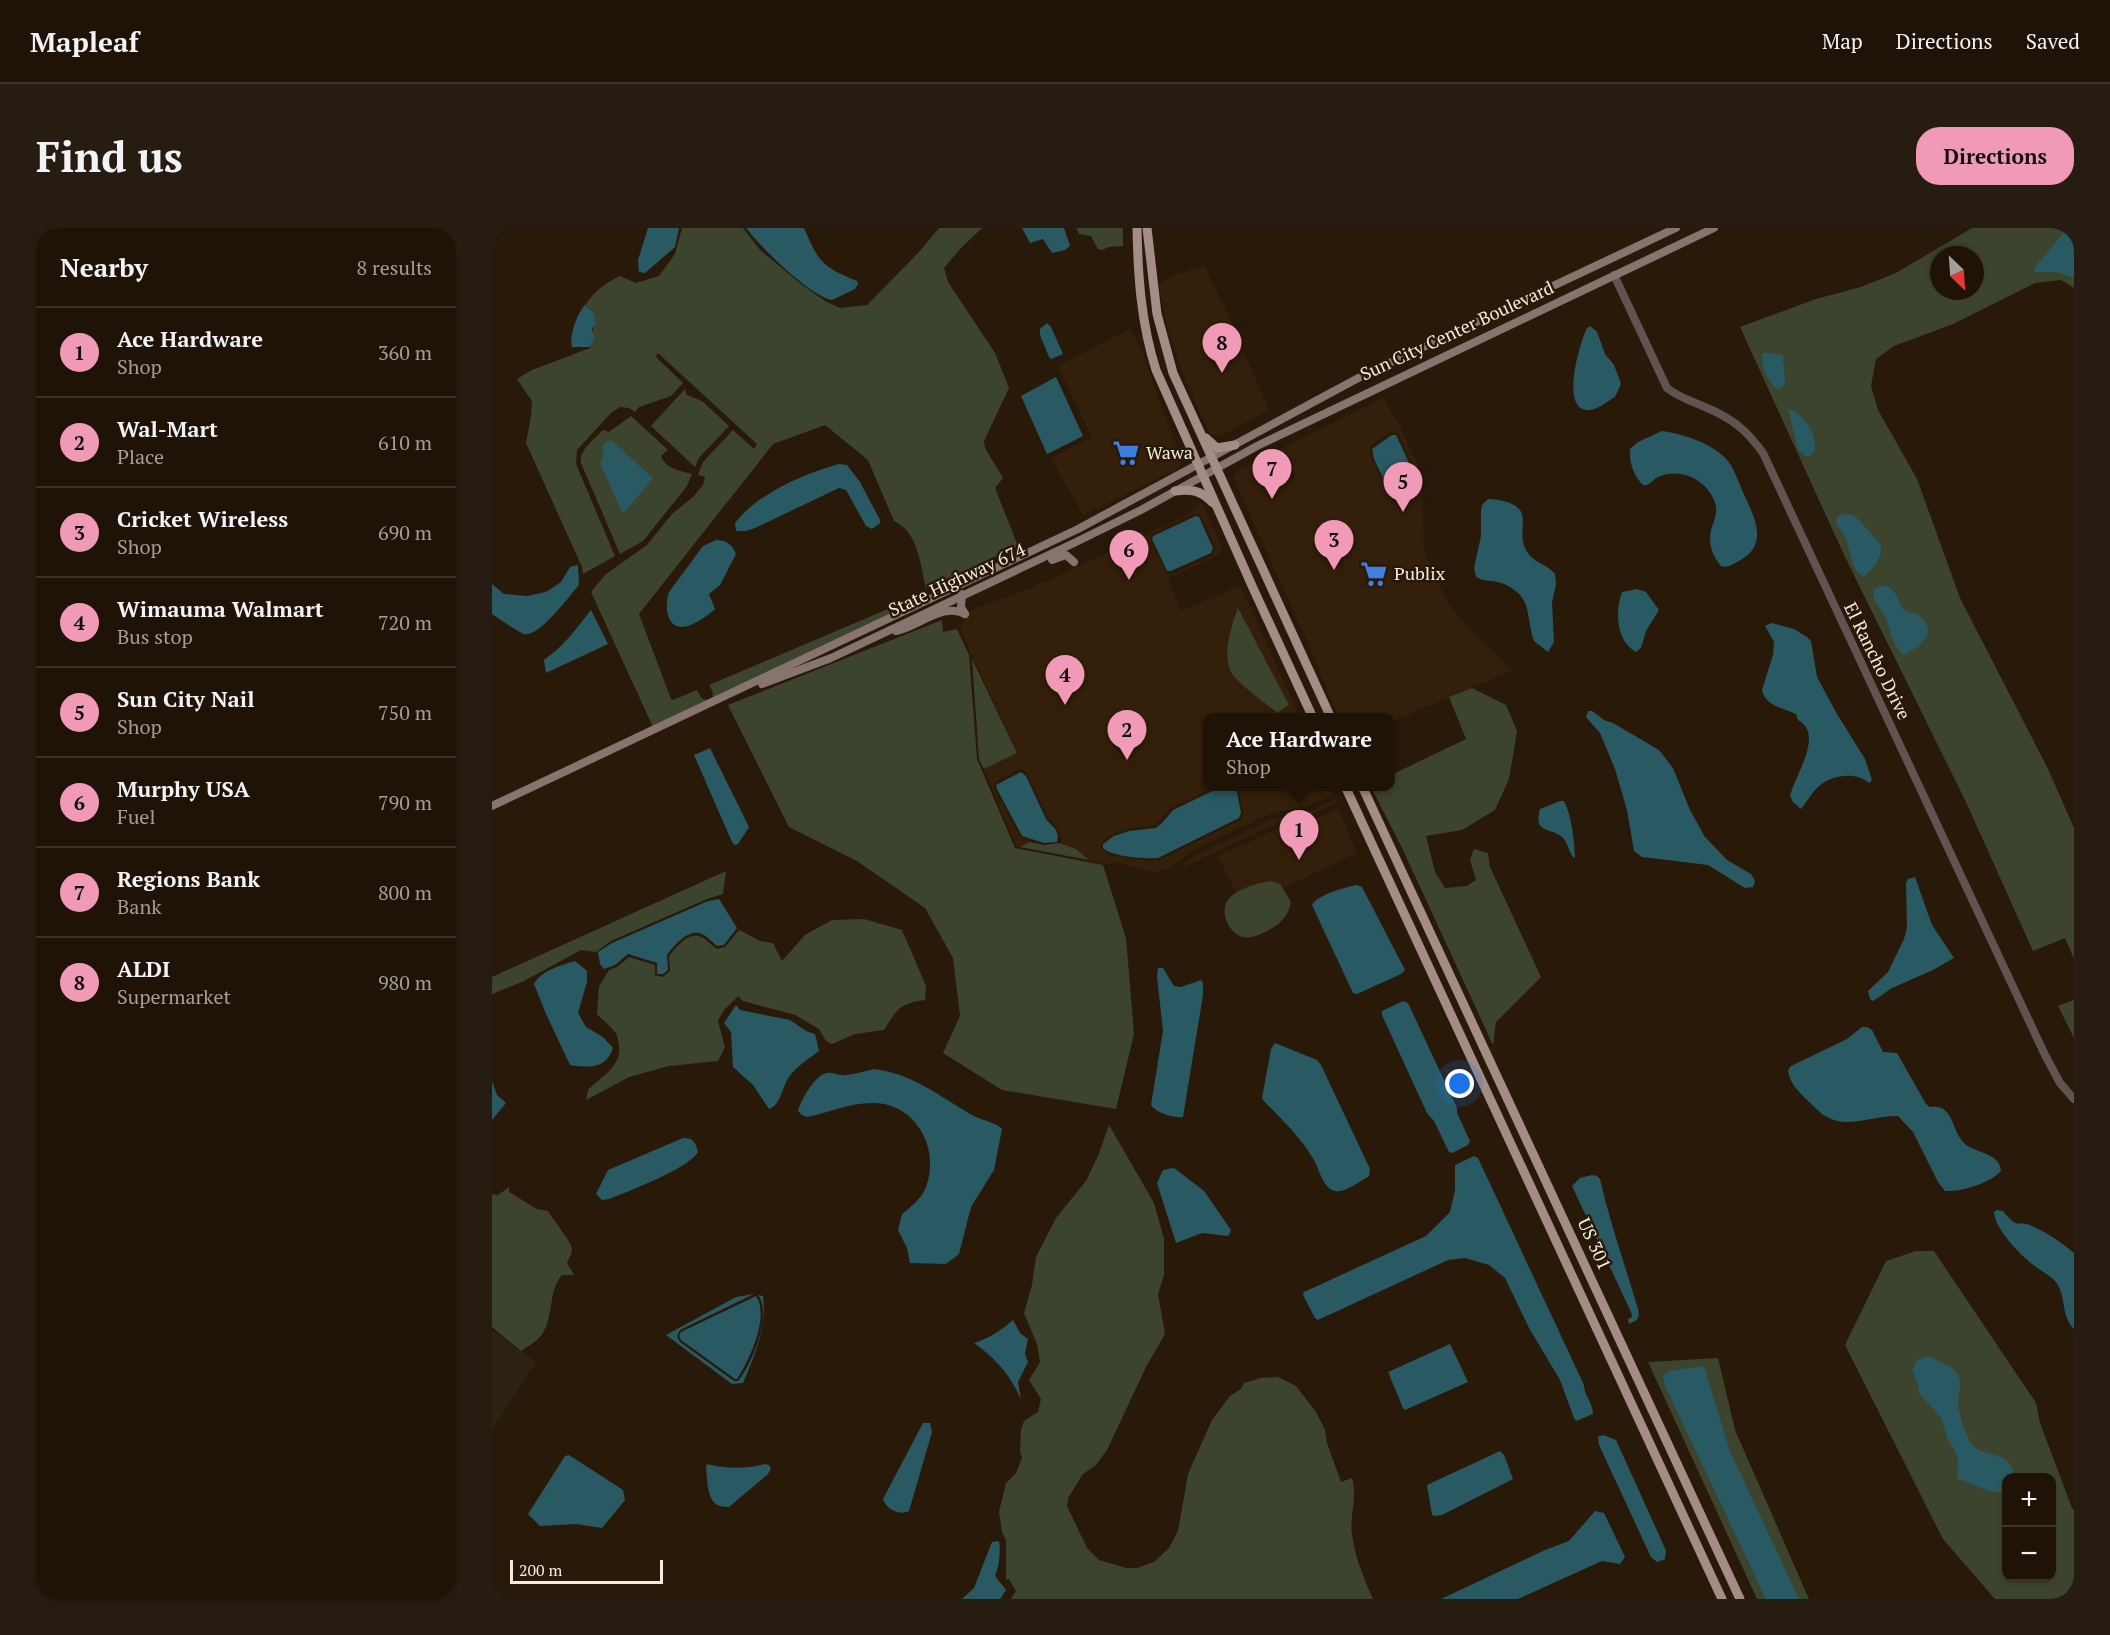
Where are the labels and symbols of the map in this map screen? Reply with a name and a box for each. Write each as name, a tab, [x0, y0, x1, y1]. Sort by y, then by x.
north arrow	[1930, 246, 1984, 300]
street label: Sun City Center Boulevard	[1356, 275, 1557, 385]
pin: 8	[1202, 324, 1242, 373]
supermarket icon: Wawa	[1111, 438, 1141, 468]
place label: Wawa	[1146, 440, 1193, 464]
pin: 7	[1252, 450, 1292, 499]
pin: 5	[1384, 462, 1422, 512]
pin: 3	[1314, 520, 1354, 570]
pin: 6	[1110, 530, 1148, 580]
street label: State Highway 674	[884, 537, 1029, 621]
supermarket icon: Publix	[1359, 559, 1389, 589]
place label: Publix	[1394, 561, 1446, 585]
street label: El Rancho Drive	[1839, 598, 1917, 723]
pin: 4	[1046, 656, 1084, 705]
pin: 2	[1108, 710, 1146, 760]
pin: 1	[1280, 810, 1318, 860]
your location	[1445, 1069, 1474, 1098]
street label: US 301	[1572, 1214, 1617, 1274]
scale bar	[510, 1557, 663, 1584]

